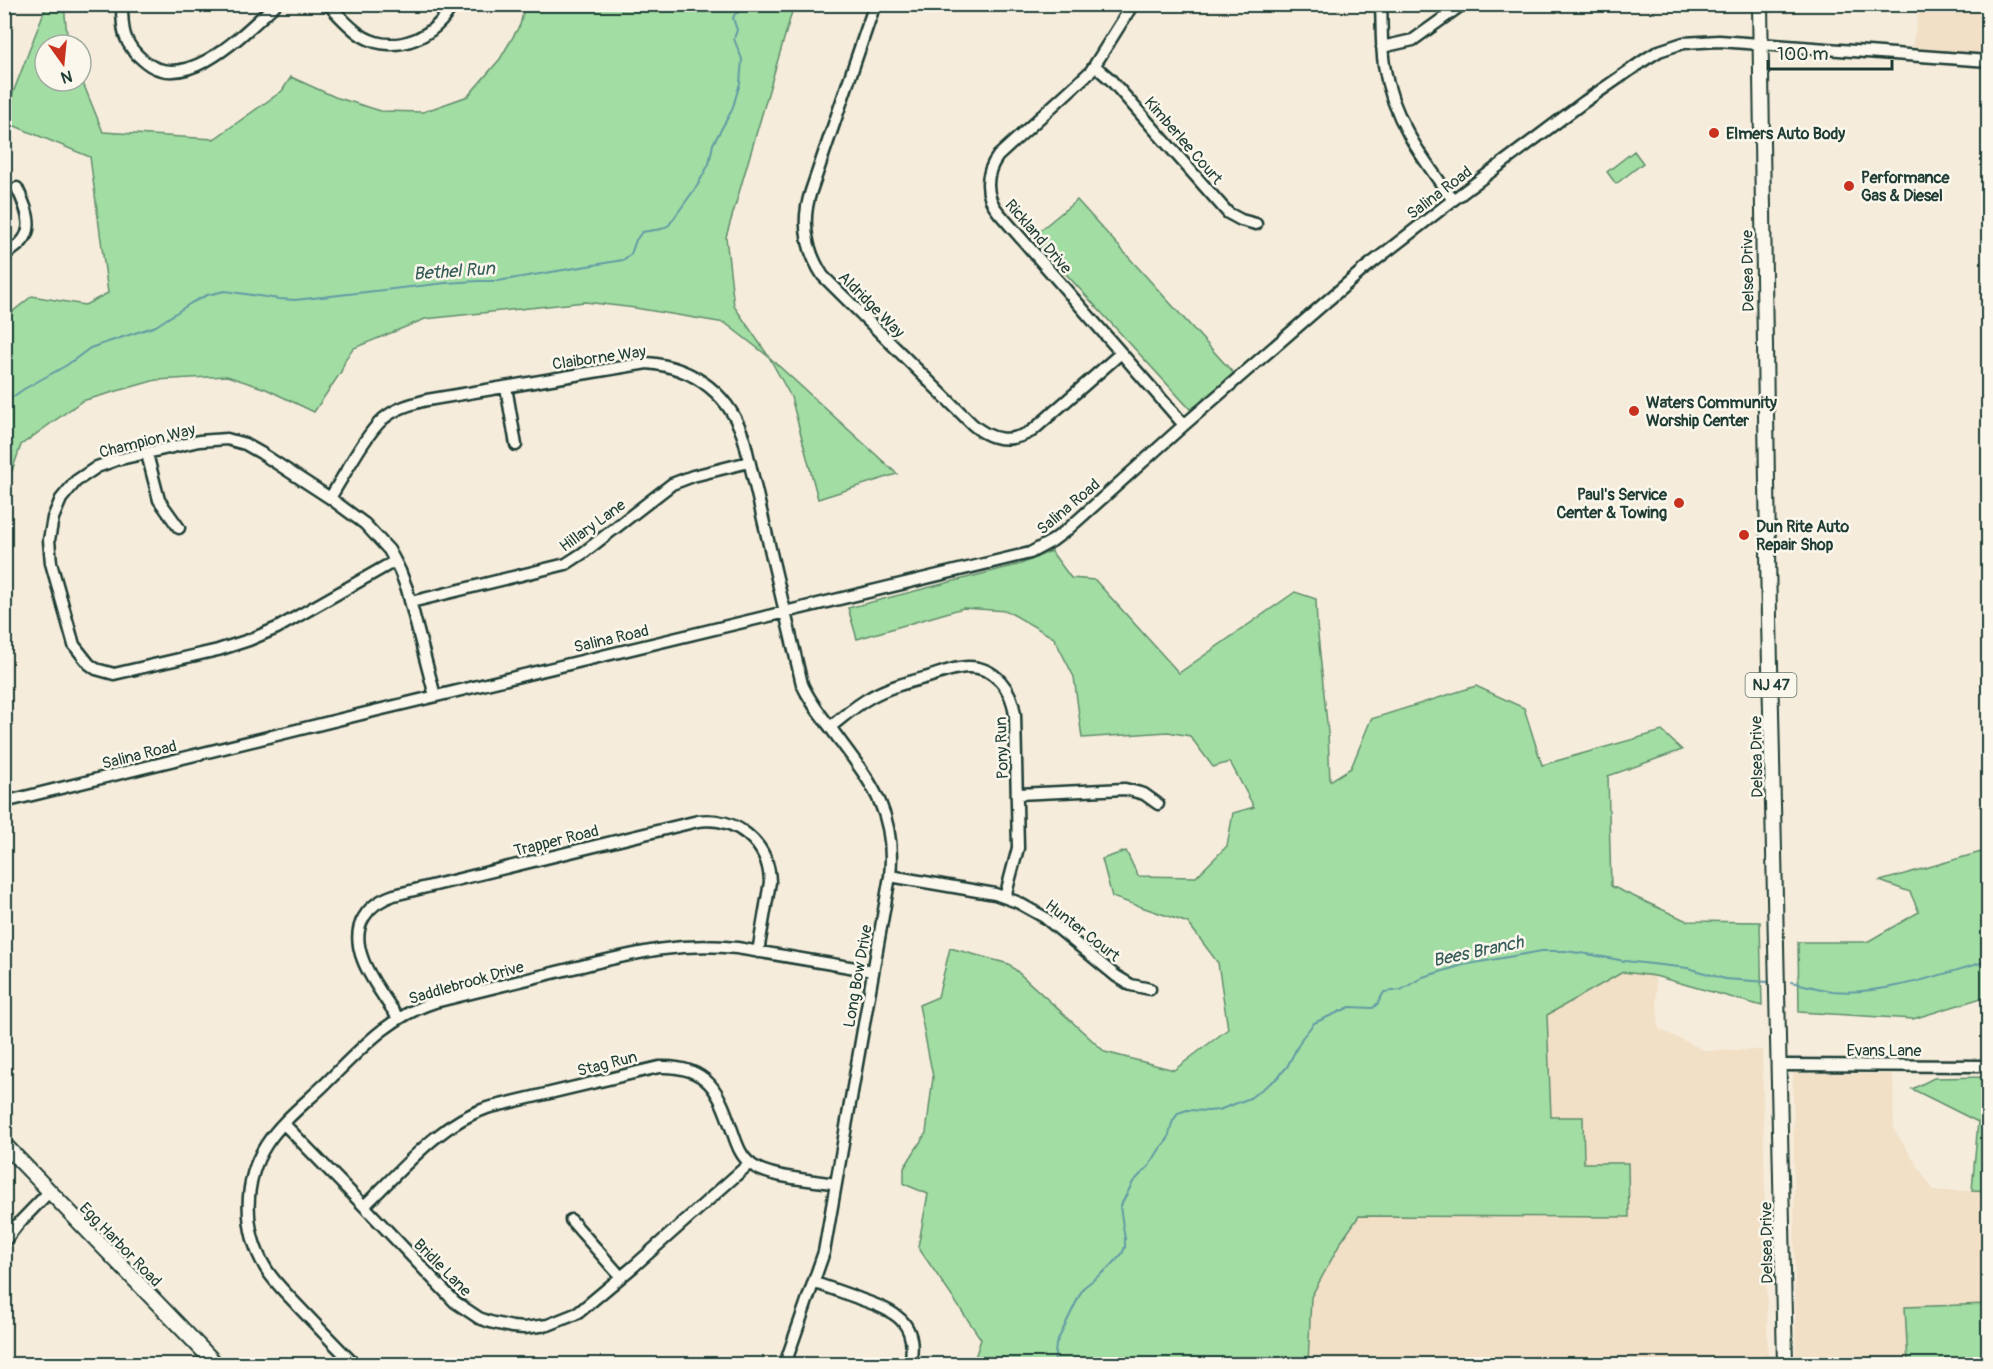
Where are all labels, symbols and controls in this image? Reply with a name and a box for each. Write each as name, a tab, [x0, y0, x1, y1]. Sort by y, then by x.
north arrow	[33, 33, 93, 93]
scale bar	[1768, 33, 1892, 71]
text: 100 m	[1777, 43, 1829, 66]
text: N	[59, 65, 74, 88]
street label: Kimberlee Court	[1140, 93, 1227, 189]
place label: Elmers Auto Body	[1726, 124, 1845, 144]
marker: Elmers Auto Body	[1707, 126, 1721, 140]
street label: Salina Road	[1403, 162, 1476, 224]
place label: Performance Gas & Diesel	[1861, 168, 1951, 206]
marker: Performance Gas & Diesel	[1842, 179, 1856, 193]
street label: Rickland Drive	[1000, 195, 1076, 278]
street label: Delsea Drive	[1737, 230, 1759, 312]
water label: Bethel Run	[413, 257, 496, 286]
street label: Aldridge Way	[834, 267, 909, 342]
street label: Claiborne Way	[551, 341, 647, 374]
place label: Waters Community Worship Center	[1646, 393, 1777, 431]
marker: Waters Community Worship Center	[1627, 404, 1641, 418]
street label: Champion Way	[97, 419, 198, 463]
street label: Salina Road	[1033, 475, 1104, 539]
place label: Paul's Service Center & Towing	[1556, 485, 1668, 523]
street label: Hillary Lane	[556, 495, 630, 557]
marker: Paul's Service Center & Towing	[1672, 496, 1686, 510]
place label: Dun Rite Auto Repair Shop	[1756, 517, 1849, 555]
marker: Dun Rite Auto Repair Shop	[1737, 528, 1751, 542]
street label: Salina Road	[572, 621, 651, 657]
road number: NJ 47	[1746, 673, 1796, 697]
street label: Pony Run	[991, 716, 1013, 780]
street label: Delsea Drive	[1746, 716, 1768, 798]
street label: Salina Road	[100, 736, 179, 774]
street label: Trapper Road	[512, 821, 601, 861]
street label: Hunter Court	[1041, 895, 1124, 966]
street label: Long Bow Drive	[839, 923, 877, 1029]
water label: Bees Branch	[1431, 930, 1527, 972]
street label: Saddlebrook Drive	[406, 957, 526, 1009]
street label: Evans Lane	[1847, 1041, 1921, 1061]
street label: Stag Run	[575, 1047, 639, 1081]
street label: Egg Harbor Road	[75, 1198, 166, 1291]
street label: Delsea Drive	[1756, 1202, 1778, 1284]
street label: Bridle Lane	[409, 1235, 475, 1301]

